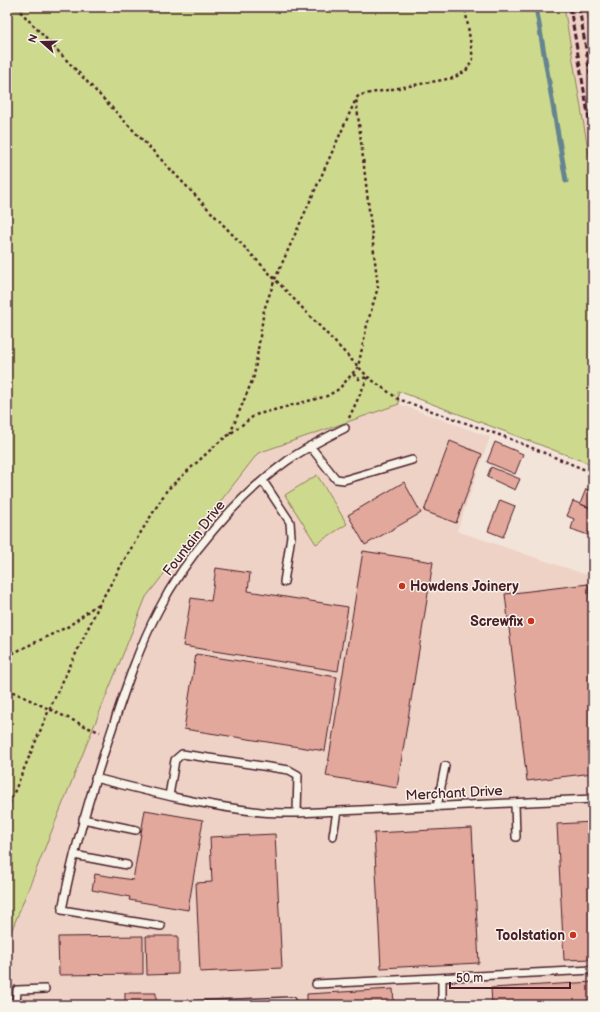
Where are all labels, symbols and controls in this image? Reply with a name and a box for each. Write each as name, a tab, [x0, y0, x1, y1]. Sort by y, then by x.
north arrow	[22, 22, 62, 62]
text: N	[26, 33, 41, 45]
street label: Fountain Drive	[159, 497, 229, 579]
place label: Howdens Joinery	[410, 578, 519, 595]
marker: Howdens Joinery	[397, 581, 407, 591]
place label: Screwfix	[470, 613, 524, 630]
marker: Screwfix	[526, 616, 536, 626]
street label: Merchant Drive	[405, 782, 503, 804]
place label: Toolstation	[496, 927, 565, 944]
marker: Toolstation	[568, 930, 578, 940]
scale bar	[450, 964, 570, 990]
text: 50 m	[456, 971, 483, 986]

